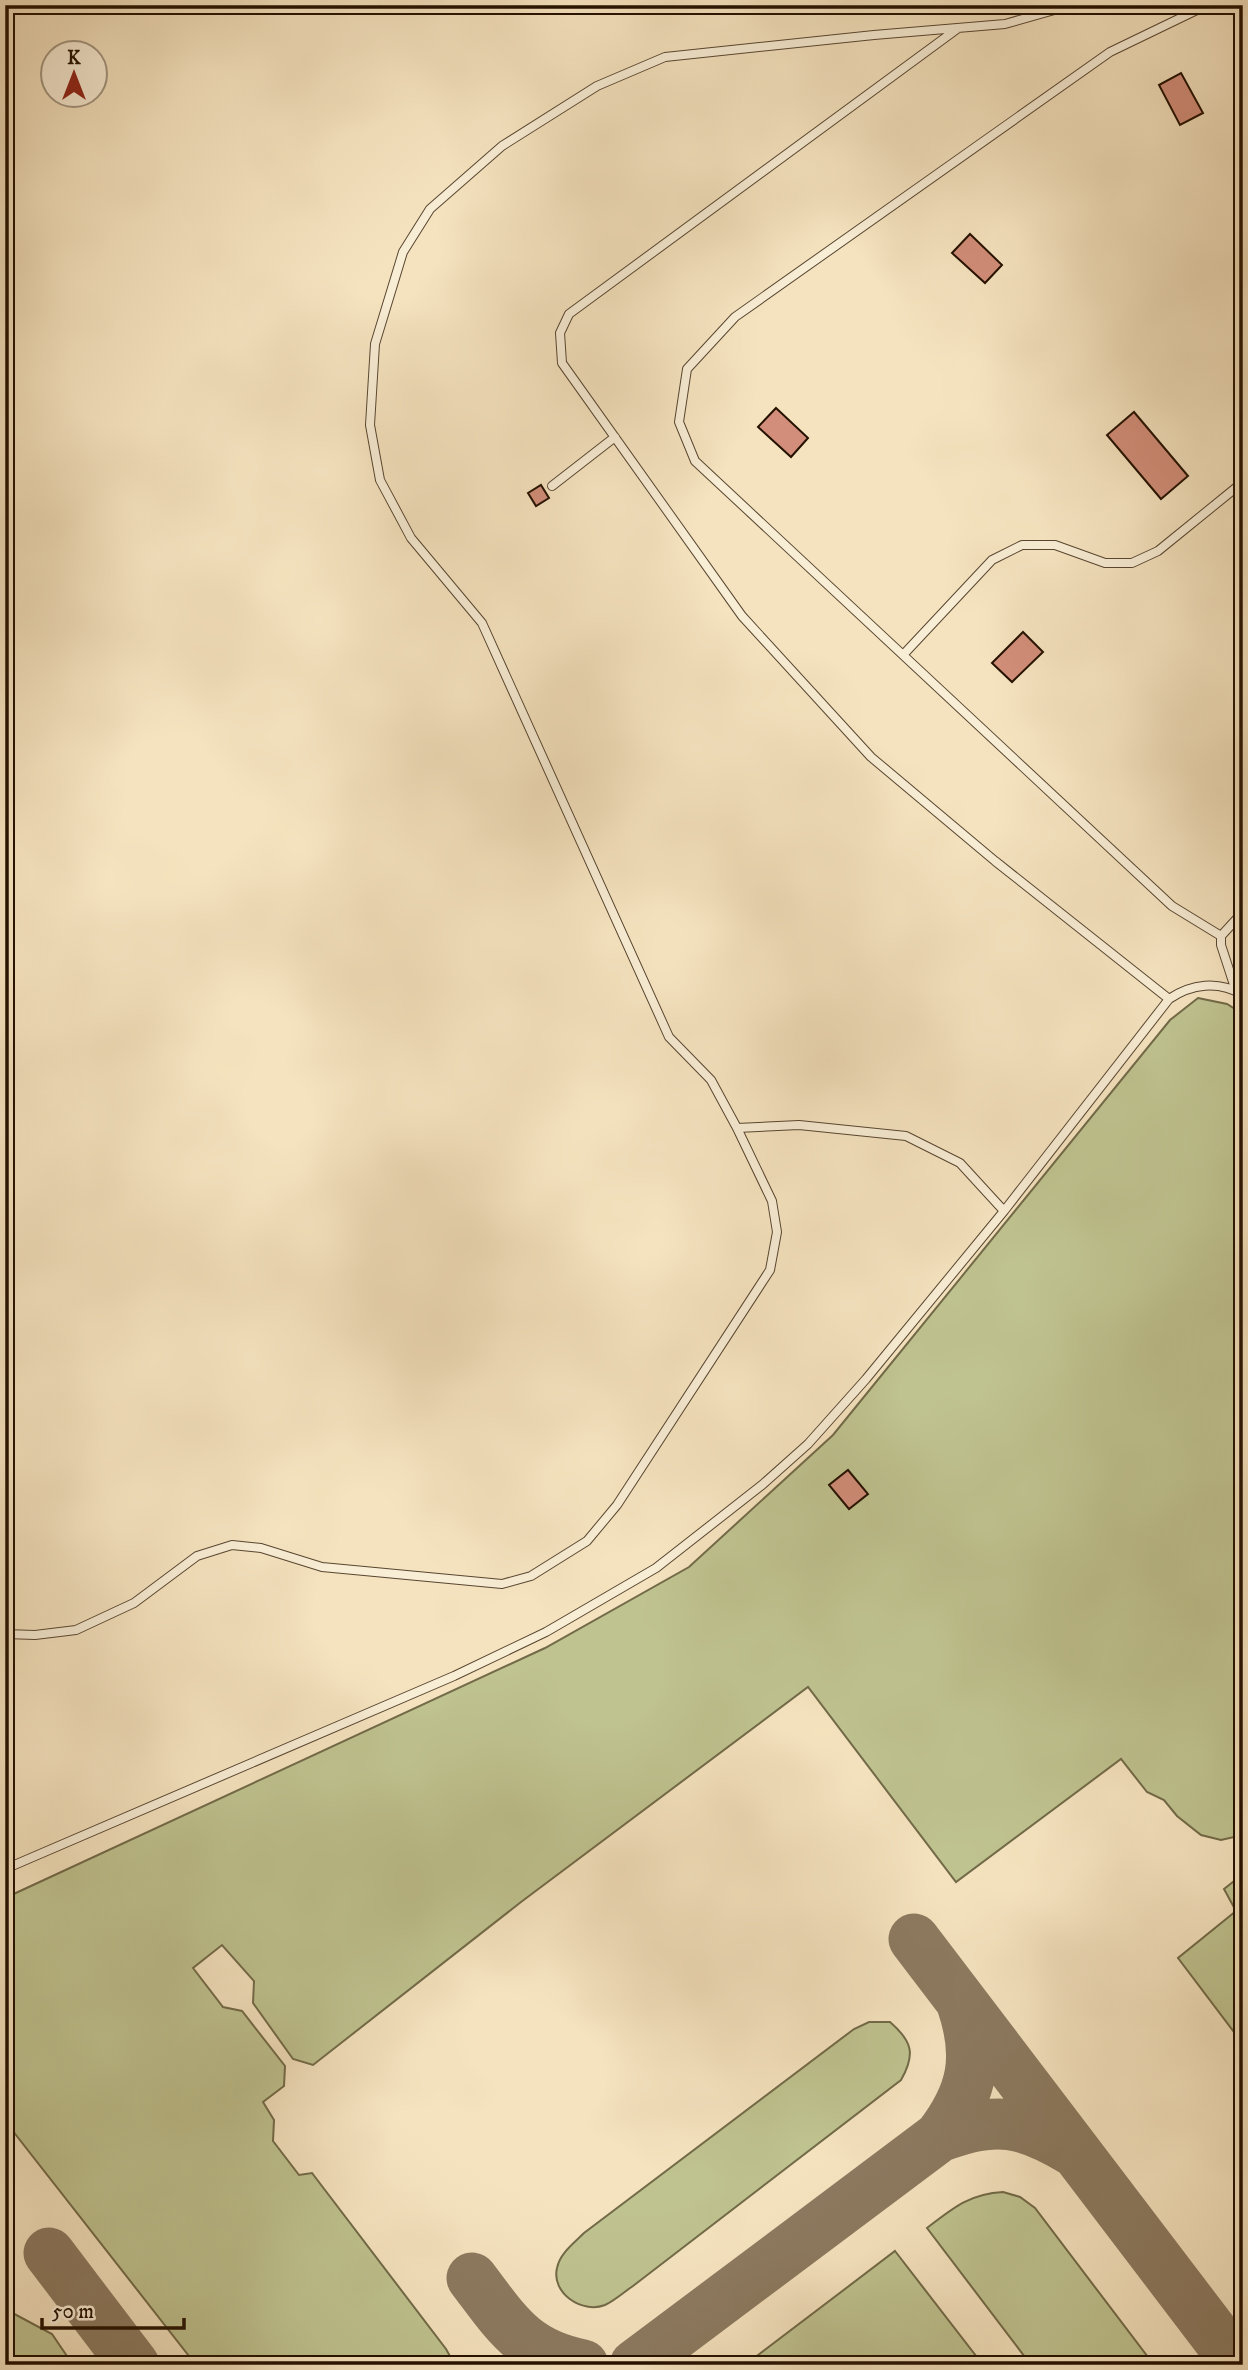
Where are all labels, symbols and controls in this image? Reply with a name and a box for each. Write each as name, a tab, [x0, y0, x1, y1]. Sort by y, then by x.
north arrow	[38, 38, 108, 108]
text: K	[67, 47, 81, 70]
scale bar	[42, 2286, 184, 2330]
text: 50 m	[52, 2299, 94, 2325]

